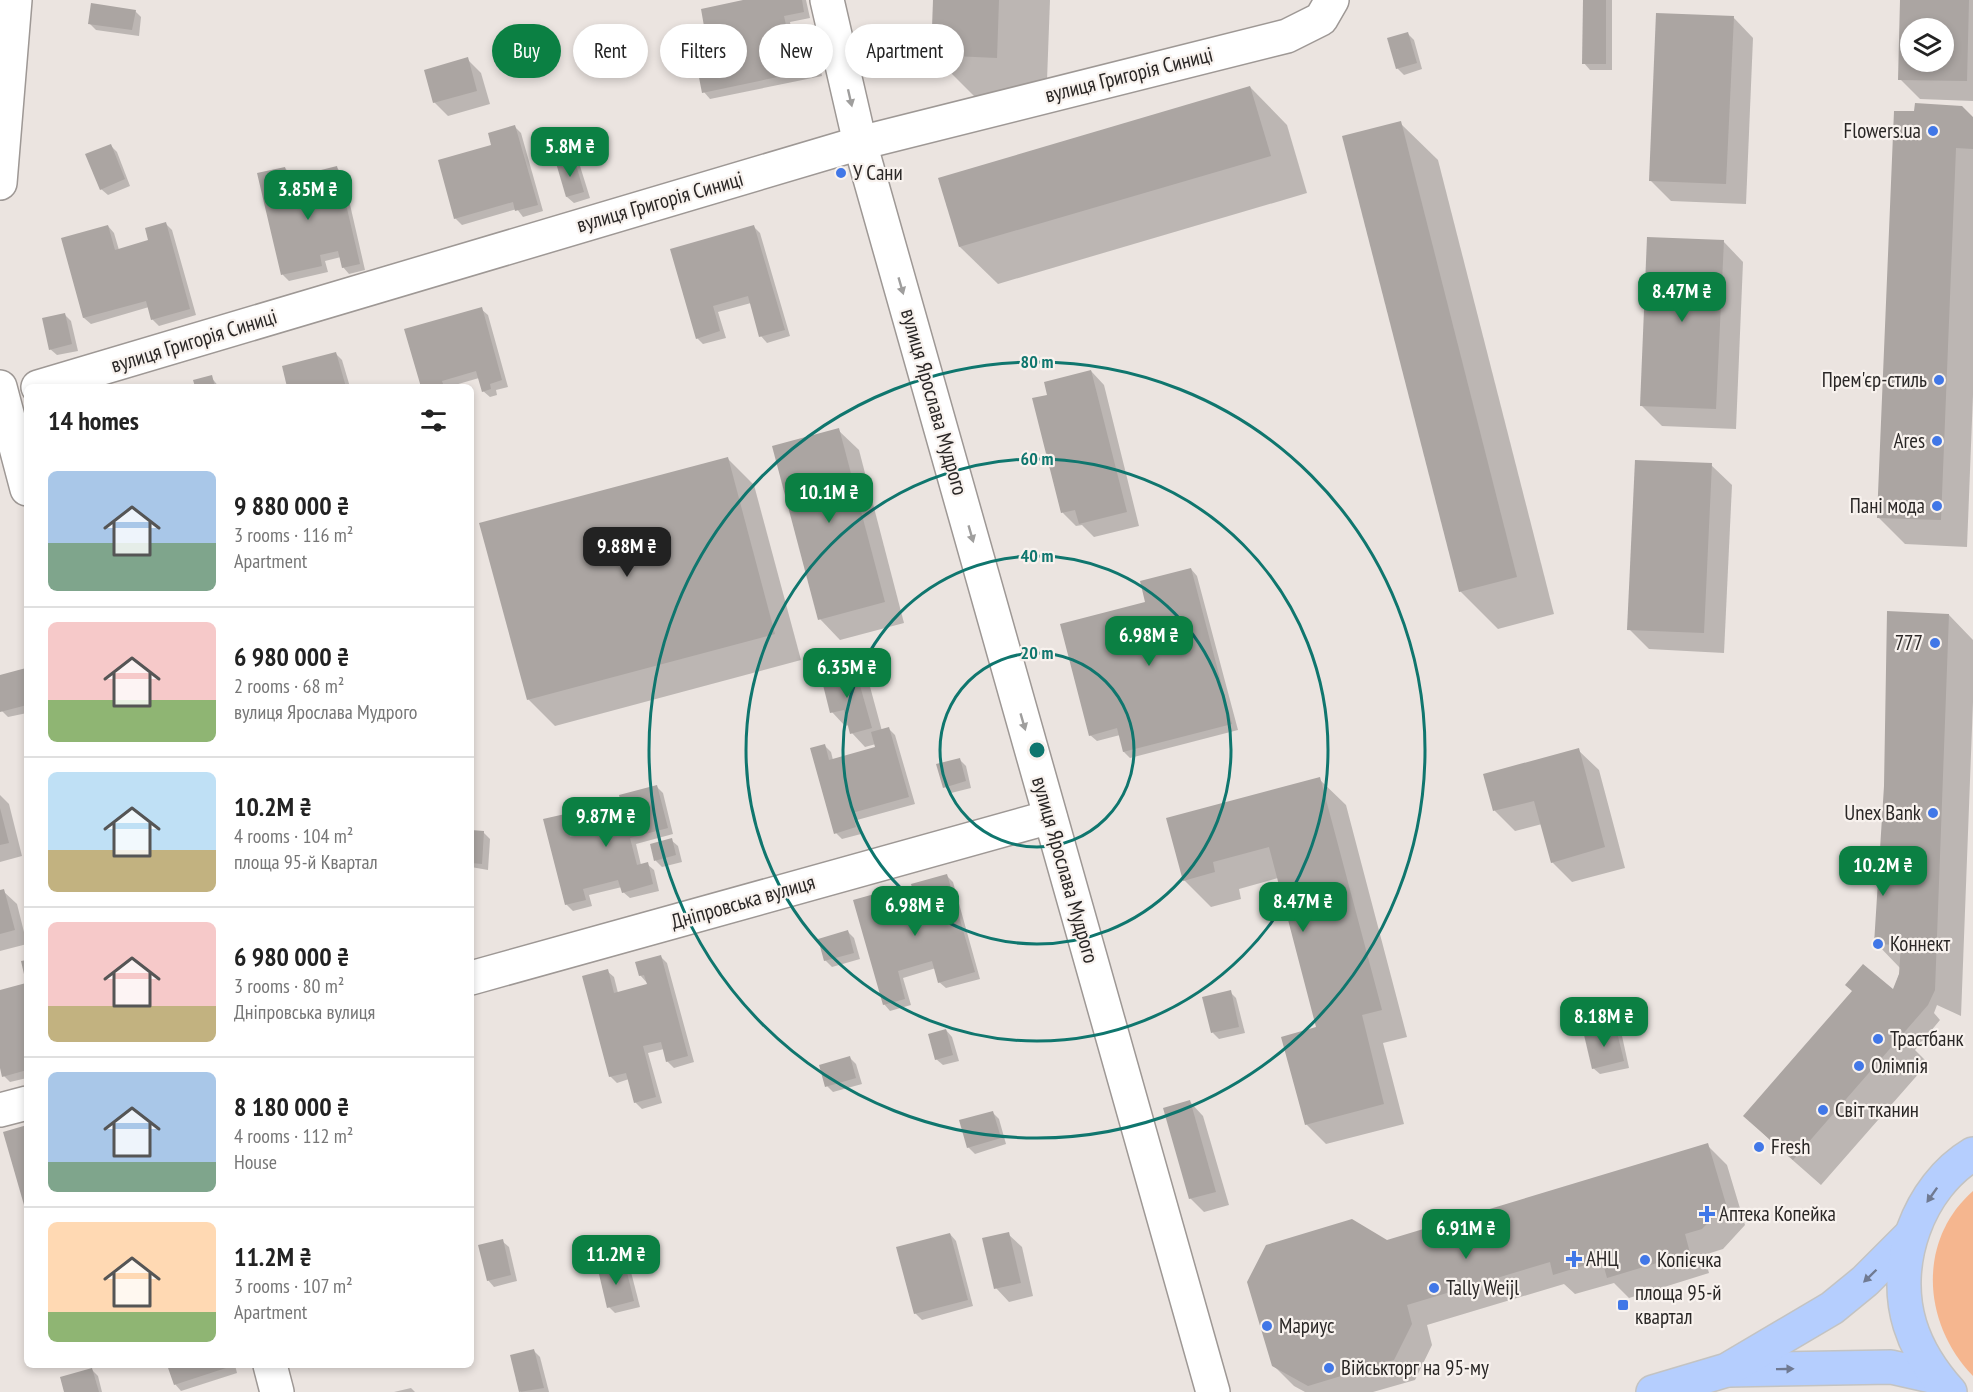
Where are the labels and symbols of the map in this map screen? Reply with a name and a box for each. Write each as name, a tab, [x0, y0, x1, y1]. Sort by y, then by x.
street label: вулиця Григорія Синиці	[1042, 41, 1216, 108]
one-way arrow	[845, 89, 855, 107]
place label: Flowers.ua	[1844, 117, 1921, 144]
marker: Flowers.ua	[1926, 124, 1940, 138]
pin: 5.8M ₴	[521, 127, 619, 178]
place label: У Сани	[853, 159, 903, 186]
street label: вулиця Григорія Синиці	[573, 165, 746, 238]
marker: У Сани	[834, 166, 848, 180]
pin: 3.85M ₴	[253, 170, 363, 221]
pin: 8.47M ₴	[1627, 272, 1737, 323]
one-way arrow	[897, 277, 906, 295]
street label: вулиця Григорія Синиці	[108, 302, 280, 379]
street label: вулиця Ярослава Мудрого	[895, 306, 974, 498]
text: 80 m	[1021, 350, 1053, 373]
place label: Прем'єр-стиль	[1822, 366, 1927, 393]
marker: Прем'єр-стиль	[1932, 373, 1946, 387]
place label: Ares	[1894, 427, 1925, 454]
marker: Ares	[1930, 434, 1944, 448]
text: 60 m	[1021, 447, 1053, 470]
pin: 10.1M ₴	[774, 473, 884, 524]
place label: Пані мода	[1850, 492, 1925, 519]
marker: Пані мода	[1930, 499, 1944, 513]
one-way arrow	[967, 525, 976, 543]
pin: 9.88M ₴	[572, 527, 682, 578]
text: 40 m	[1021, 544, 1053, 567]
pin: 6.98M ₴	[1094, 616, 1204, 667]
place label: 777	[1895, 629, 1923, 656]
marker: 777	[1928, 636, 1942, 650]
text: 20 m	[1021, 641, 1053, 664]
pin: 6.35M ₴	[792, 648, 902, 699]
one-way arrow	[1019, 713, 1029, 731]
centre of rings	[1027, 740, 1047, 760]
street label: вулиця Ярослава Мудрого	[1026, 774, 1105, 966]
pin: 9.87M ₴	[551, 797, 661, 848]
place label: Unex Bank	[1844, 799, 1921, 826]
marker: Unex Bank	[1926, 806, 1940, 820]
pin: 10.2M ₴	[1828, 846, 1938, 897]
street label: Дніпровська вулиця	[668, 868, 818, 935]
pin: 8.47M ₴	[1248, 882, 1358, 933]
pin: 6.98M ₴	[860, 886, 970, 937]
place label: Коннект	[1890, 930, 1950, 957]
marker: Коннект	[1871, 937, 1885, 951]
pin: 8.18M ₴	[1549, 997, 1659, 1048]
place label: Трастбанк	[1890, 1025, 1964, 1052]
marker: Трастбанк	[1871, 1032, 1885, 1046]
place label: Олімпія	[1871, 1052, 1928, 1079]
marker: Олімпія	[1852, 1059, 1866, 1073]
place label: Світ тканин	[1835, 1096, 1919, 1123]
marker: Світ тканин	[1816, 1103, 1830, 1117]
place label: Fresh	[1771, 1133, 1810, 1160]
marker: Fresh	[1752, 1140, 1766, 1154]
one-way arrow	[1927, 1187, 1938, 1203]
place label: Аптека Копейка	[1719, 1200, 1836, 1227]
marker: Аптека Копейка	[1700, 1207, 1714, 1221]
pin: 6.91M ₴	[1411, 1209, 1521, 1260]
pin: 11.2M ₴	[561, 1235, 671, 1286]
place label: АНЦ	[1586, 1245, 1619, 1272]
place label: Копієчка	[1657, 1246, 1722, 1273]
marker: АНЦ	[1567, 1252, 1581, 1266]
marker: Копієчка	[1638, 1253, 1652, 1267]
one-way arrow	[1863, 1269, 1877, 1283]
place label: Tally Weijl	[1446, 1274, 1519, 1301]
place label: площа 95-й квартал	[1635, 1279, 1722, 1330]
marker: Tally Weijl	[1427, 1281, 1441, 1295]
marker: площа 95-й квартал	[1616, 1298, 1630, 1312]
place label: Мариус	[1279, 1312, 1335, 1339]
marker: Мариус	[1260, 1319, 1274, 1333]
place label: Військторг на 95-му	[1341, 1354, 1489, 1381]
marker: Військторг на 95-му	[1322, 1361, 1336, 1375]
one-way arrow	[1776, 1364, 1795, 1374]

